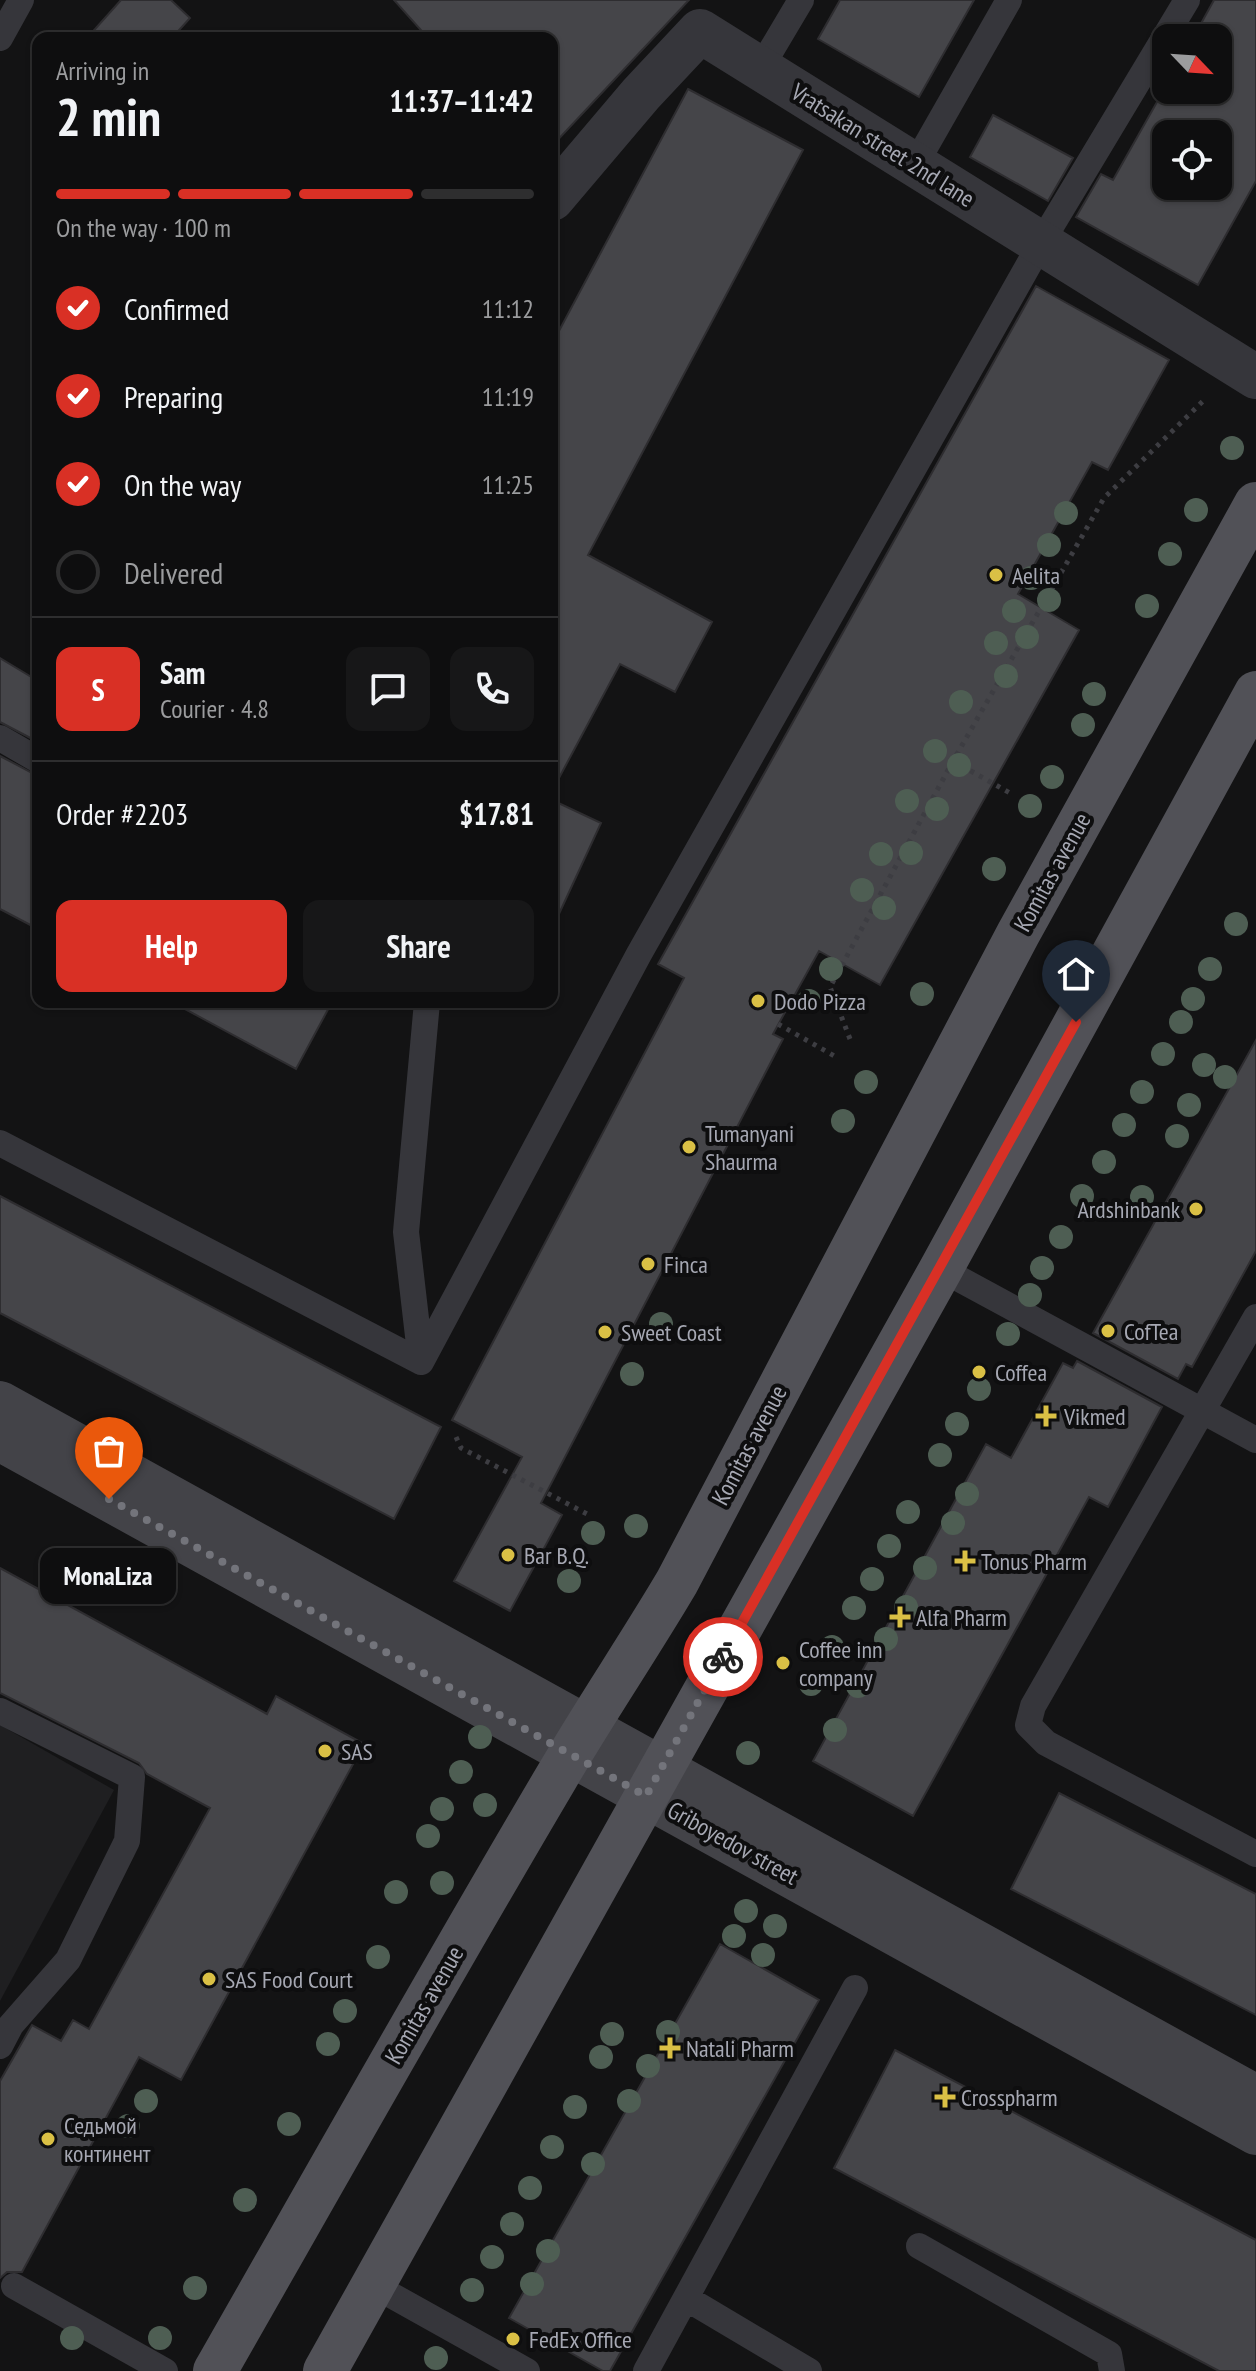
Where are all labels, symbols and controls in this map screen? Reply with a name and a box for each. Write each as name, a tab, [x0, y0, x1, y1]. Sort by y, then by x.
north arrow	[1152, 24, 1232, 104]
map controls	[1152, 24, 1232, 200]
text: Arriving in	[56, 54, 149, 87]
street label: Vratsakan street 2nd lane	[785, 76, 980, 214]
text: 11:37–11:42	[390, 81, 534, 120]
text: 2 min	[56, 83, 161, 150]
button: locate	[1152, 120, 1232, 200]
text: On the way · 100 m	[56, 211, 231, 244]
icon: check	[56, 286, 100, 330]
text: Confirmed	[124, 289, 229, 328]
text: 11:12	[482, 292, 534, 325]
icon: check	[56, 374, 100, 418]
text: Preparing	[124, 377, 223, 416]
text: 11:19	[482, 380, 534, 413]
icon: check	[56, 462, 100, 506]
text: On the way	[124, 465, 241, 504]
text: 11:25	[482, 468, 534, 501]
text: Delivered	[124, 553, 223, 592]
place label: Aelita	[1012, 560, 1060, 591]
marker: Aelita	[987, 566, 1005, 584]
button: chat	[346, 647, 430, 731]
button: phone	[450, 647, 534, 731]
text: Sam	[160, 653, 205, 692]
text: S	[91, 670, 105, 709]
text: Courier · 4.8	[160, 692, 269, 725]
text: Order #2203	[56, 794, 188, 833]
text: $17.81	[459, 794, 534, 833]
street label: Komitas avenue	[1007, 807, 1097, 937]
button: Help	[56, 900, 287, 992]
button: Share	[303, 900, 534, 992]
pin	[1042, 940, 1110, 1022]
icon: home	[1054, 952, 1098, 996]
place label: Dodo Pizza	[774, 986, 866, 1017]
marker: Dodo Pizza	[749, 992, 767, 1010]
place label: Tumanyani Shaurma	[705, 1118, 794, 1177]
marker: Tumanyani Shaurma	[680, 1138, 698, 1156]
place label: Ardshinbank	[1077, 1194, 1181, 1225]
marker: Ardshinbank	[1187, 1200, 1205, 1218]
place label: Finca	[664, 1249, 708, 1280]
marker: Finca	[639, 1255, 657, 1273]
place label: CofTea	[1124, 1316, 1178, 1347]
place label: Sweet Coast	[621, 1317, 722, 1348]
marker: CofTea	[1099, 1322, 1117, 1340]
marker: Sweet Coast	[596, 1323, 614, 1341]
place label: Coffea	[995, 1357, 1047, 1388]
marker: Coffea	[970, 1363, 988, 1381]
street label: Komitas avenue	[705, 1380, 793, 1510]
place label: Vikmed	[1063, 1401, 1126, 1432]
marker: Vikmed	[1035, 1405, 1057, 1427]
pin	[75, 1417, 143, 1499]
icon: bag	[87, 1429, 131, 1473]
place label: Bar B.Q.	[524, 1540, 589, 1571]
marker: Bar B.Q.	[499, 1546, 517, 1564]
place label: Tonus Pharm	[981, 1546, 1087, 1577]
callout: MonaLiza	[41, 1547, 177, 1603]
marker: Tonus Pharm	[956, 1552, 974, 1570]
text: MonaLiza	[64, 1559, 152, 1592]
place label: Alfa Pharm	[916, 1602, 1007, 1633]
marker: Alfa Pharm	[891, 1608, 909, 1626]
courier	[683, 1617, 763, 1697]
place label: Coffee inn company	[799, 1634, 883, 1693]
icon: bike	[701, 1635, 745, 1679]
marker: Coffee inn company	[774, 1654, 792, 1672]
place label: SAS	[341, 1736, 373, 1767]
marker: SAS	[316, 1742, 334, 1760]
street label: Griboyedov street	[662, 1794, 804, 1892]
street label: Komitas avenue	[378, 1940, 470, 2070]
place label: SAS Food Court	[225, 1964, 353, 1995]
marker: SAS Food Court	[200, 1970, 218, 1988]
place label: Natali Pharm	[686, 2033, 794, 2064]
marker: Natali Pharm	[661, 2039, 679, 2057]
place label: Crosspharm	[961, 2082, 1058, 2113]
marker: Crosspharm	[936, 2088, 954, 2106]
place label: Седьмой континент	[64, 2110, 151, 2169]
marker: Седьмой континент	[39, 2130, 57, 2148]
place label: FedEx Office	[529, 2324, 632, 2355]
marker: FedEx Office	[504, 2330, 522, 2348]

